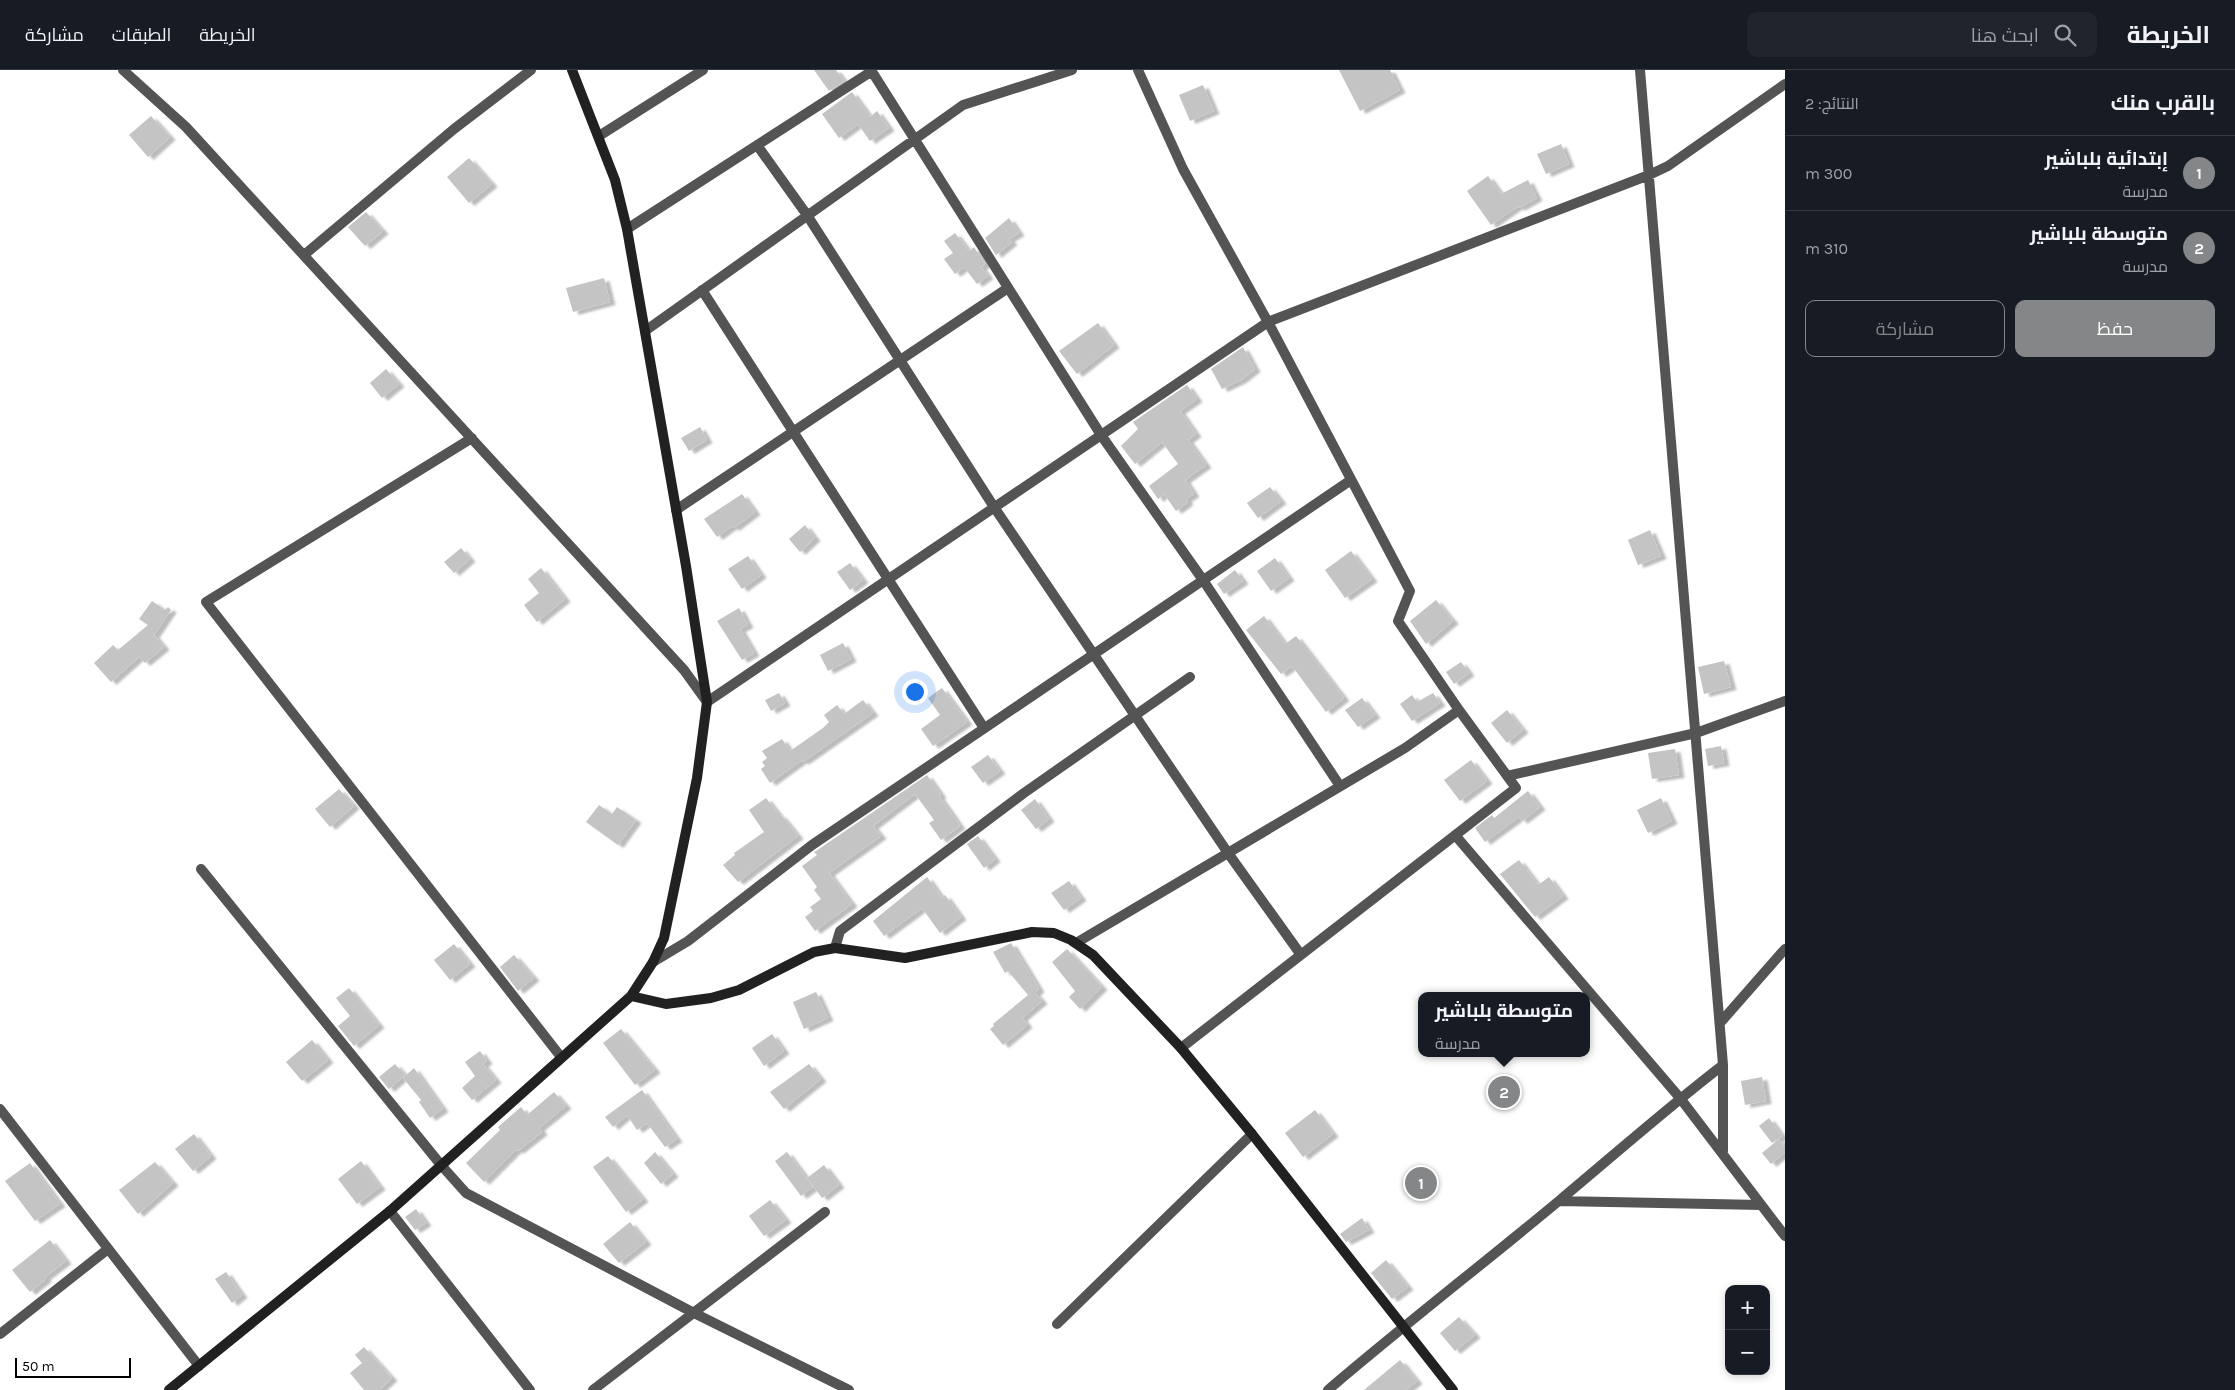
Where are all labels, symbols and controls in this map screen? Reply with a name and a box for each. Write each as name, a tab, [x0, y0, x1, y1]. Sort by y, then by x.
search box	[1747, 12, 2097, 57]
icon: search	[2051, 21, 2079, 49]
text: الخريطة	[2127, 21, 2210, 49]
text: مشاركة	[25, 24, 84, 46]
text: الطبقات	[112, 24, 171, 46]
text: الخريطة	[199, 24, 256, 46]
text: ابحث هنا	[1971, 25, 2039, 47]
text: بالقرب منك	[2111, 91, 2215, 115]
text: النتائج: 2	[1805, 94, 1859, 113]
text: إبتدائية بلباشير	[2045, 148, 2168, 170]
text: 300 m	[1805, 164, 1852, 183]
text: 1	[2196, 164, 2202, 183]
text: مدرسة	[2122, 182, 2168, 201]
text: متوسطة بلباشير	[2030, 223, 2168, 245]
text: 310 m	[1805, 239, 1848, 258]
text: 2	[2194, 239, 2204, 258]
text: مدرسة	[2122, 257, 2168, 276]
button: مشاركة	[1805, 300, 2005, 357]
button: حفظ	[2015, 300, 2215, 357]
your location	[902, 679, 928, 705]
popup	[1418, 992, 1590, 1057]
text: متوسطة بلباشير	[1435, 1000, 1573, 1022]
text: مدرسة	[1435, 1034, 1481, 1053]
pin: 2	[1488, 1073, 1520, 1111]
pin: 1	[1405, 1164, 1437, 1202]
map controls	[1725, 1285, 1770, 1375]
button: +	[1725, 1285, 1770, 1330]
button: −	[1725, 1330, 1770, 1375]
scale bar	[15, 1355, 131, 1378]
text: 50 m	[22, 1358, 55, 1375]

